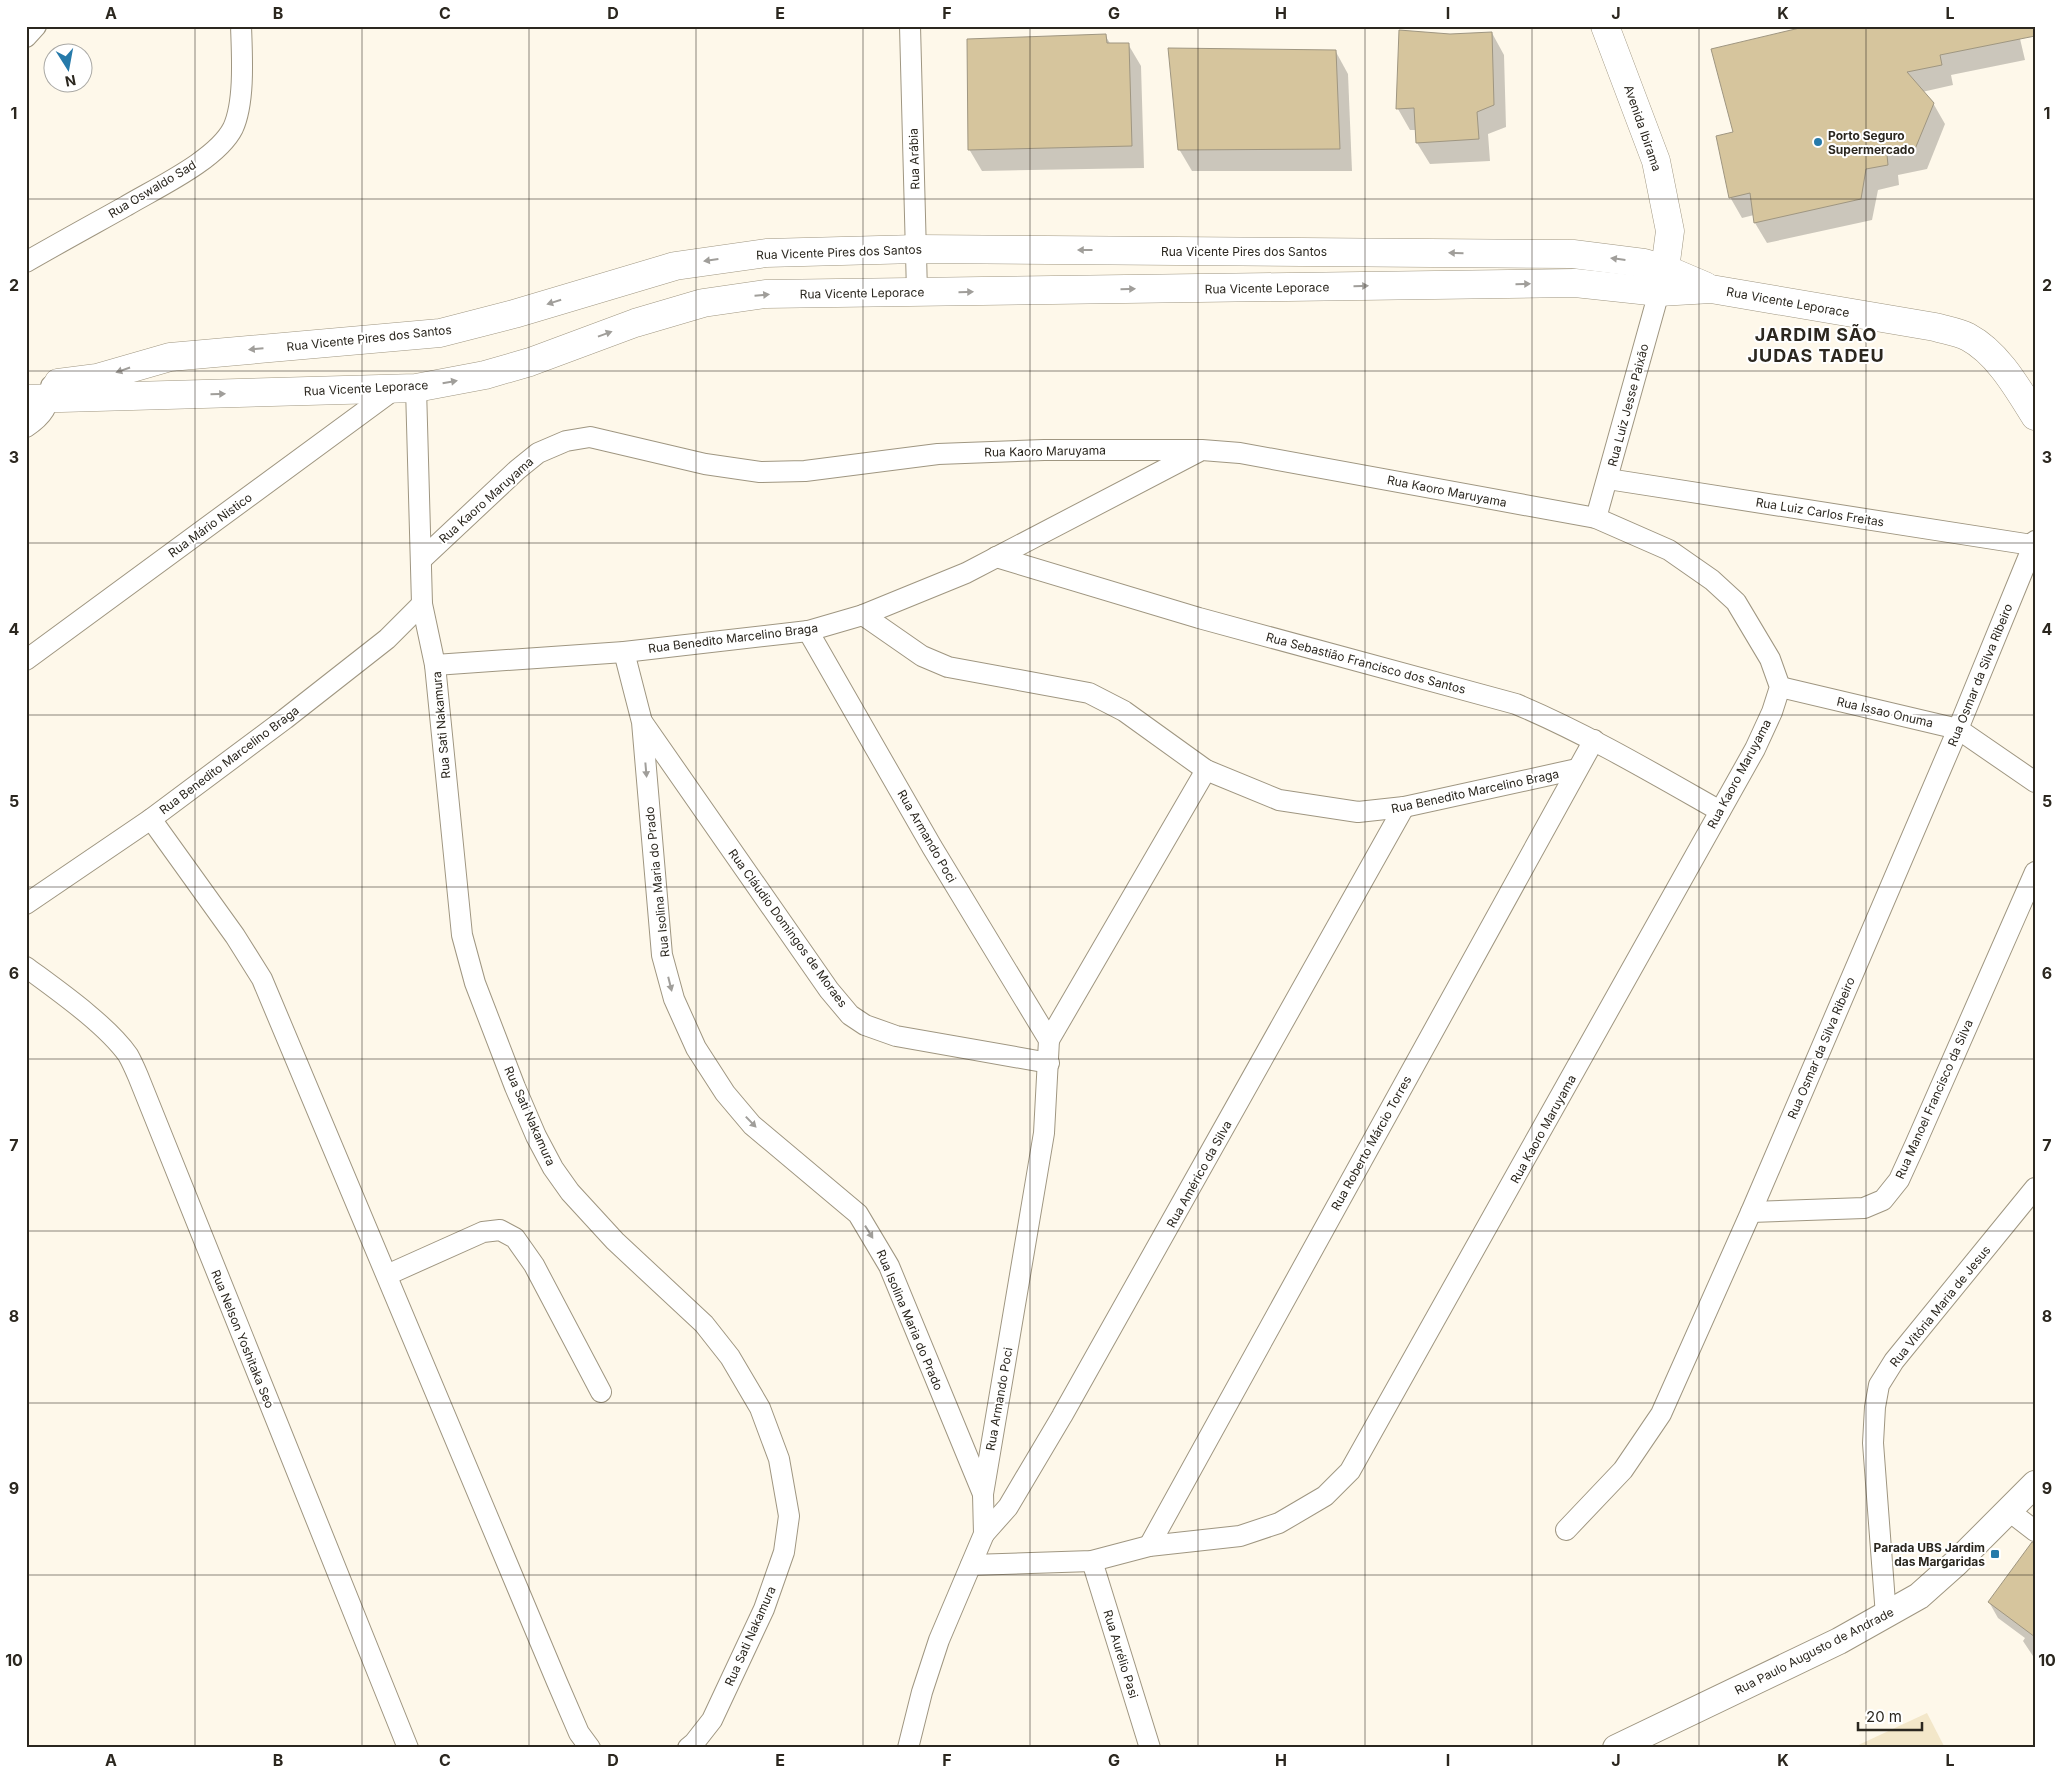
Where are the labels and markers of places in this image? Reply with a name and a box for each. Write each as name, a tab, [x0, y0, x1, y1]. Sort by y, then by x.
place label: Porto Seguro Supermercado	[1828, 128, 1915, 157]
marker: Porto Seguro Supermercado	[1812, 136, 1824, 148]
place label: Parada UBS Jardim das Margaridas	[1874, 1540, 1985, 1569]
marker: Parada UBS Jardim das Margaridas	[1989, 1548, 2001, 1560]

